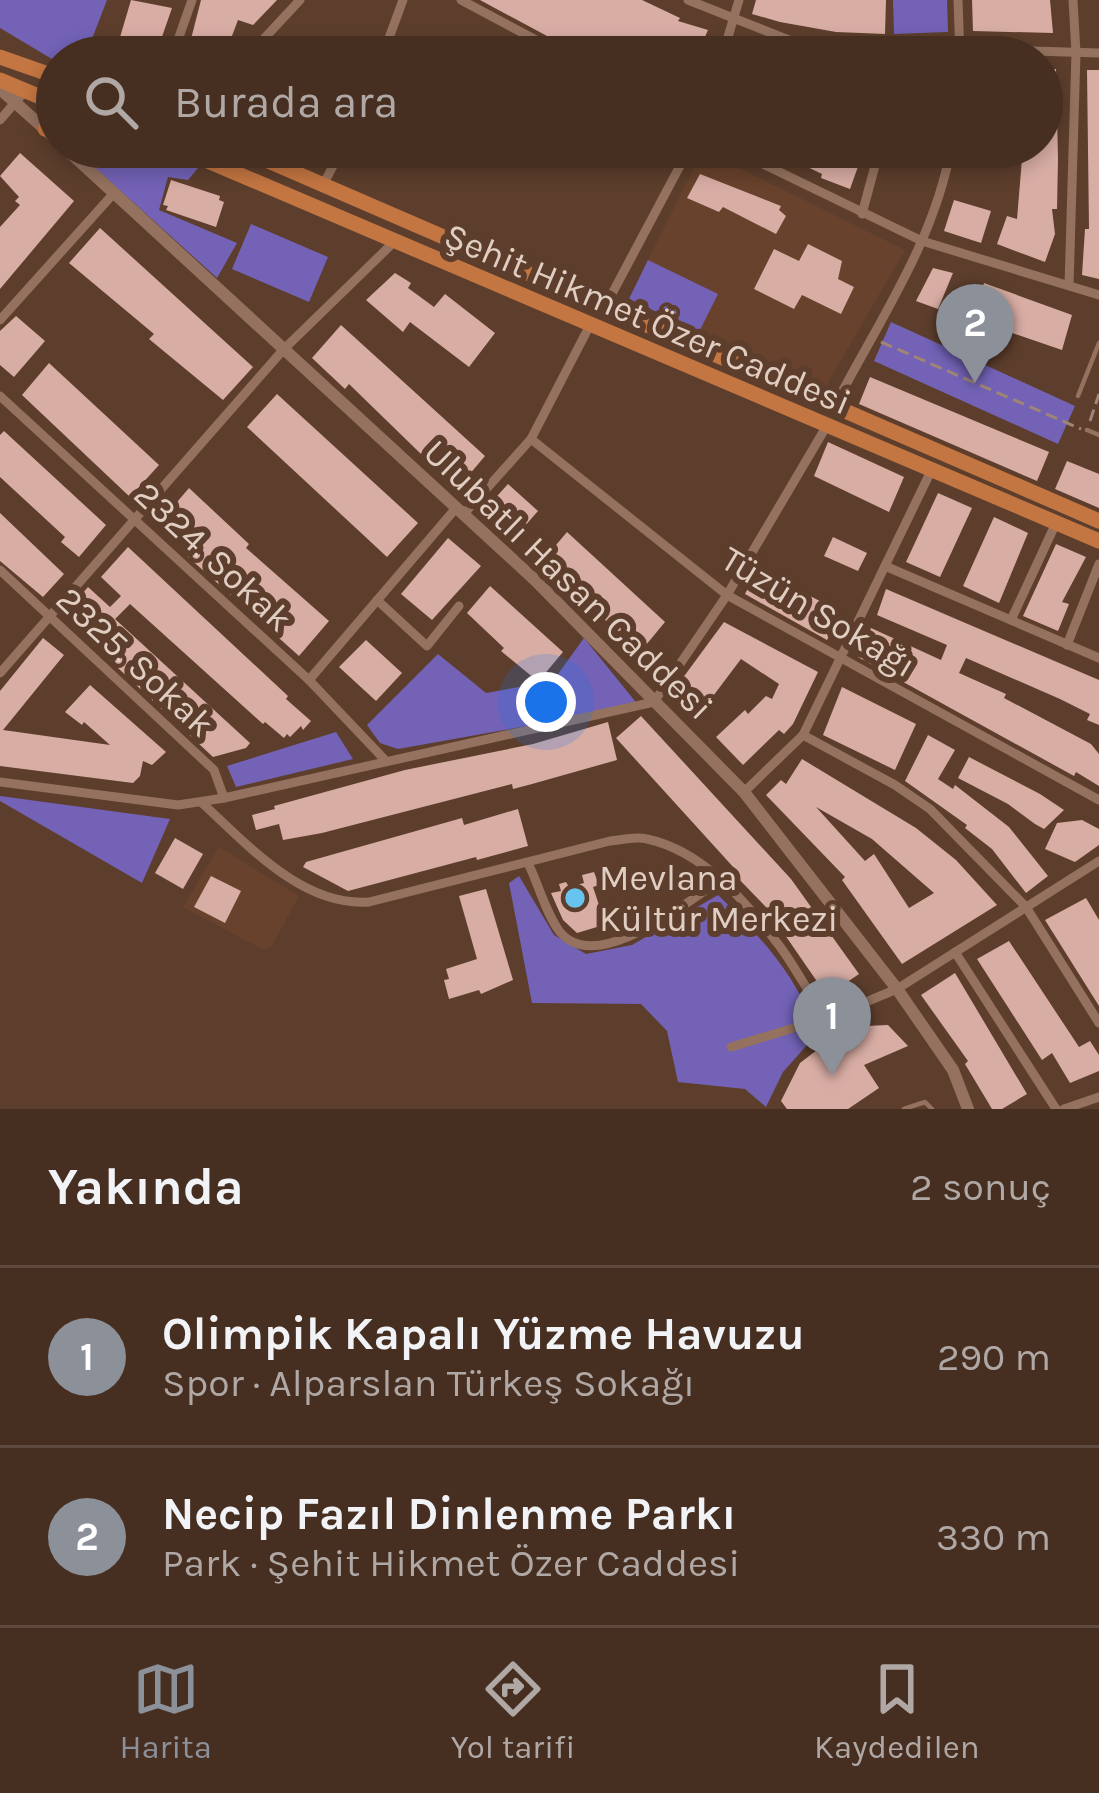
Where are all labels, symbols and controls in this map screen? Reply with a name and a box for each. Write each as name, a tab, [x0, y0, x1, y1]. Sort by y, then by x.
search box	[36, 36, 1063, 168]
icon: search	[78, 69, 144, 135]
text: Burada ara	[174, 76, 398, 128]
street label: Şehit Hikmet Özer Caddesi	[438, 214, 857, 424]
pin: 2	[936, 284, 1014, 383]
street label: Ulubatlı Hasan Caddesi	[415, 431, 721, 729]
street label: 2324. Sokak	[126, 473, 301, 640]
street label: Tüzün Sokağı	[714, 537, 923, 686]
street label: 2325. Sokak	[48, 578, 223, 745]
your location	[516, 672, 576, 732]
place label: Mevlana Kültür Merkezi	[599, 857, 838, 940]
marker: Mevlana Kültür Merkezi	[562, 885, 588, 911]
pin: 1	[793, 977, 871, 1076]
text: Yakında	[48, 1157, 244, 1217]
text: 2 sonuç	[910, 1164, 1051, 1210]
text: Olimpik Kapalı Yüzme Havuzu	[162, 1308, 805, 1360]
text: 1	[80, 1334, 94, 1380]
text: 290 m	[937, 1334, 1051, 1380]
text: Spor · Alparslan Türkeş Sokağı	[162, 1360, 695, 1406]
text: Necip Fazıl Dinlenme Parkı	[162, 1488, 736, 1540]
text: 2	[75, 1514, 99, 1560]
text: 330 m	[936, 1514, 1051, 1560]
text: Park · Şehit Hikmet Özer Caddesi	[162, 1540, 740, 1586]
tab: Harita	[119, 1656, 212, 1766]
tab: Yol tarifi	[451, 1656, 575, 1766]
tab: Kaydedilen	[814, 1656, 980, 1766]

